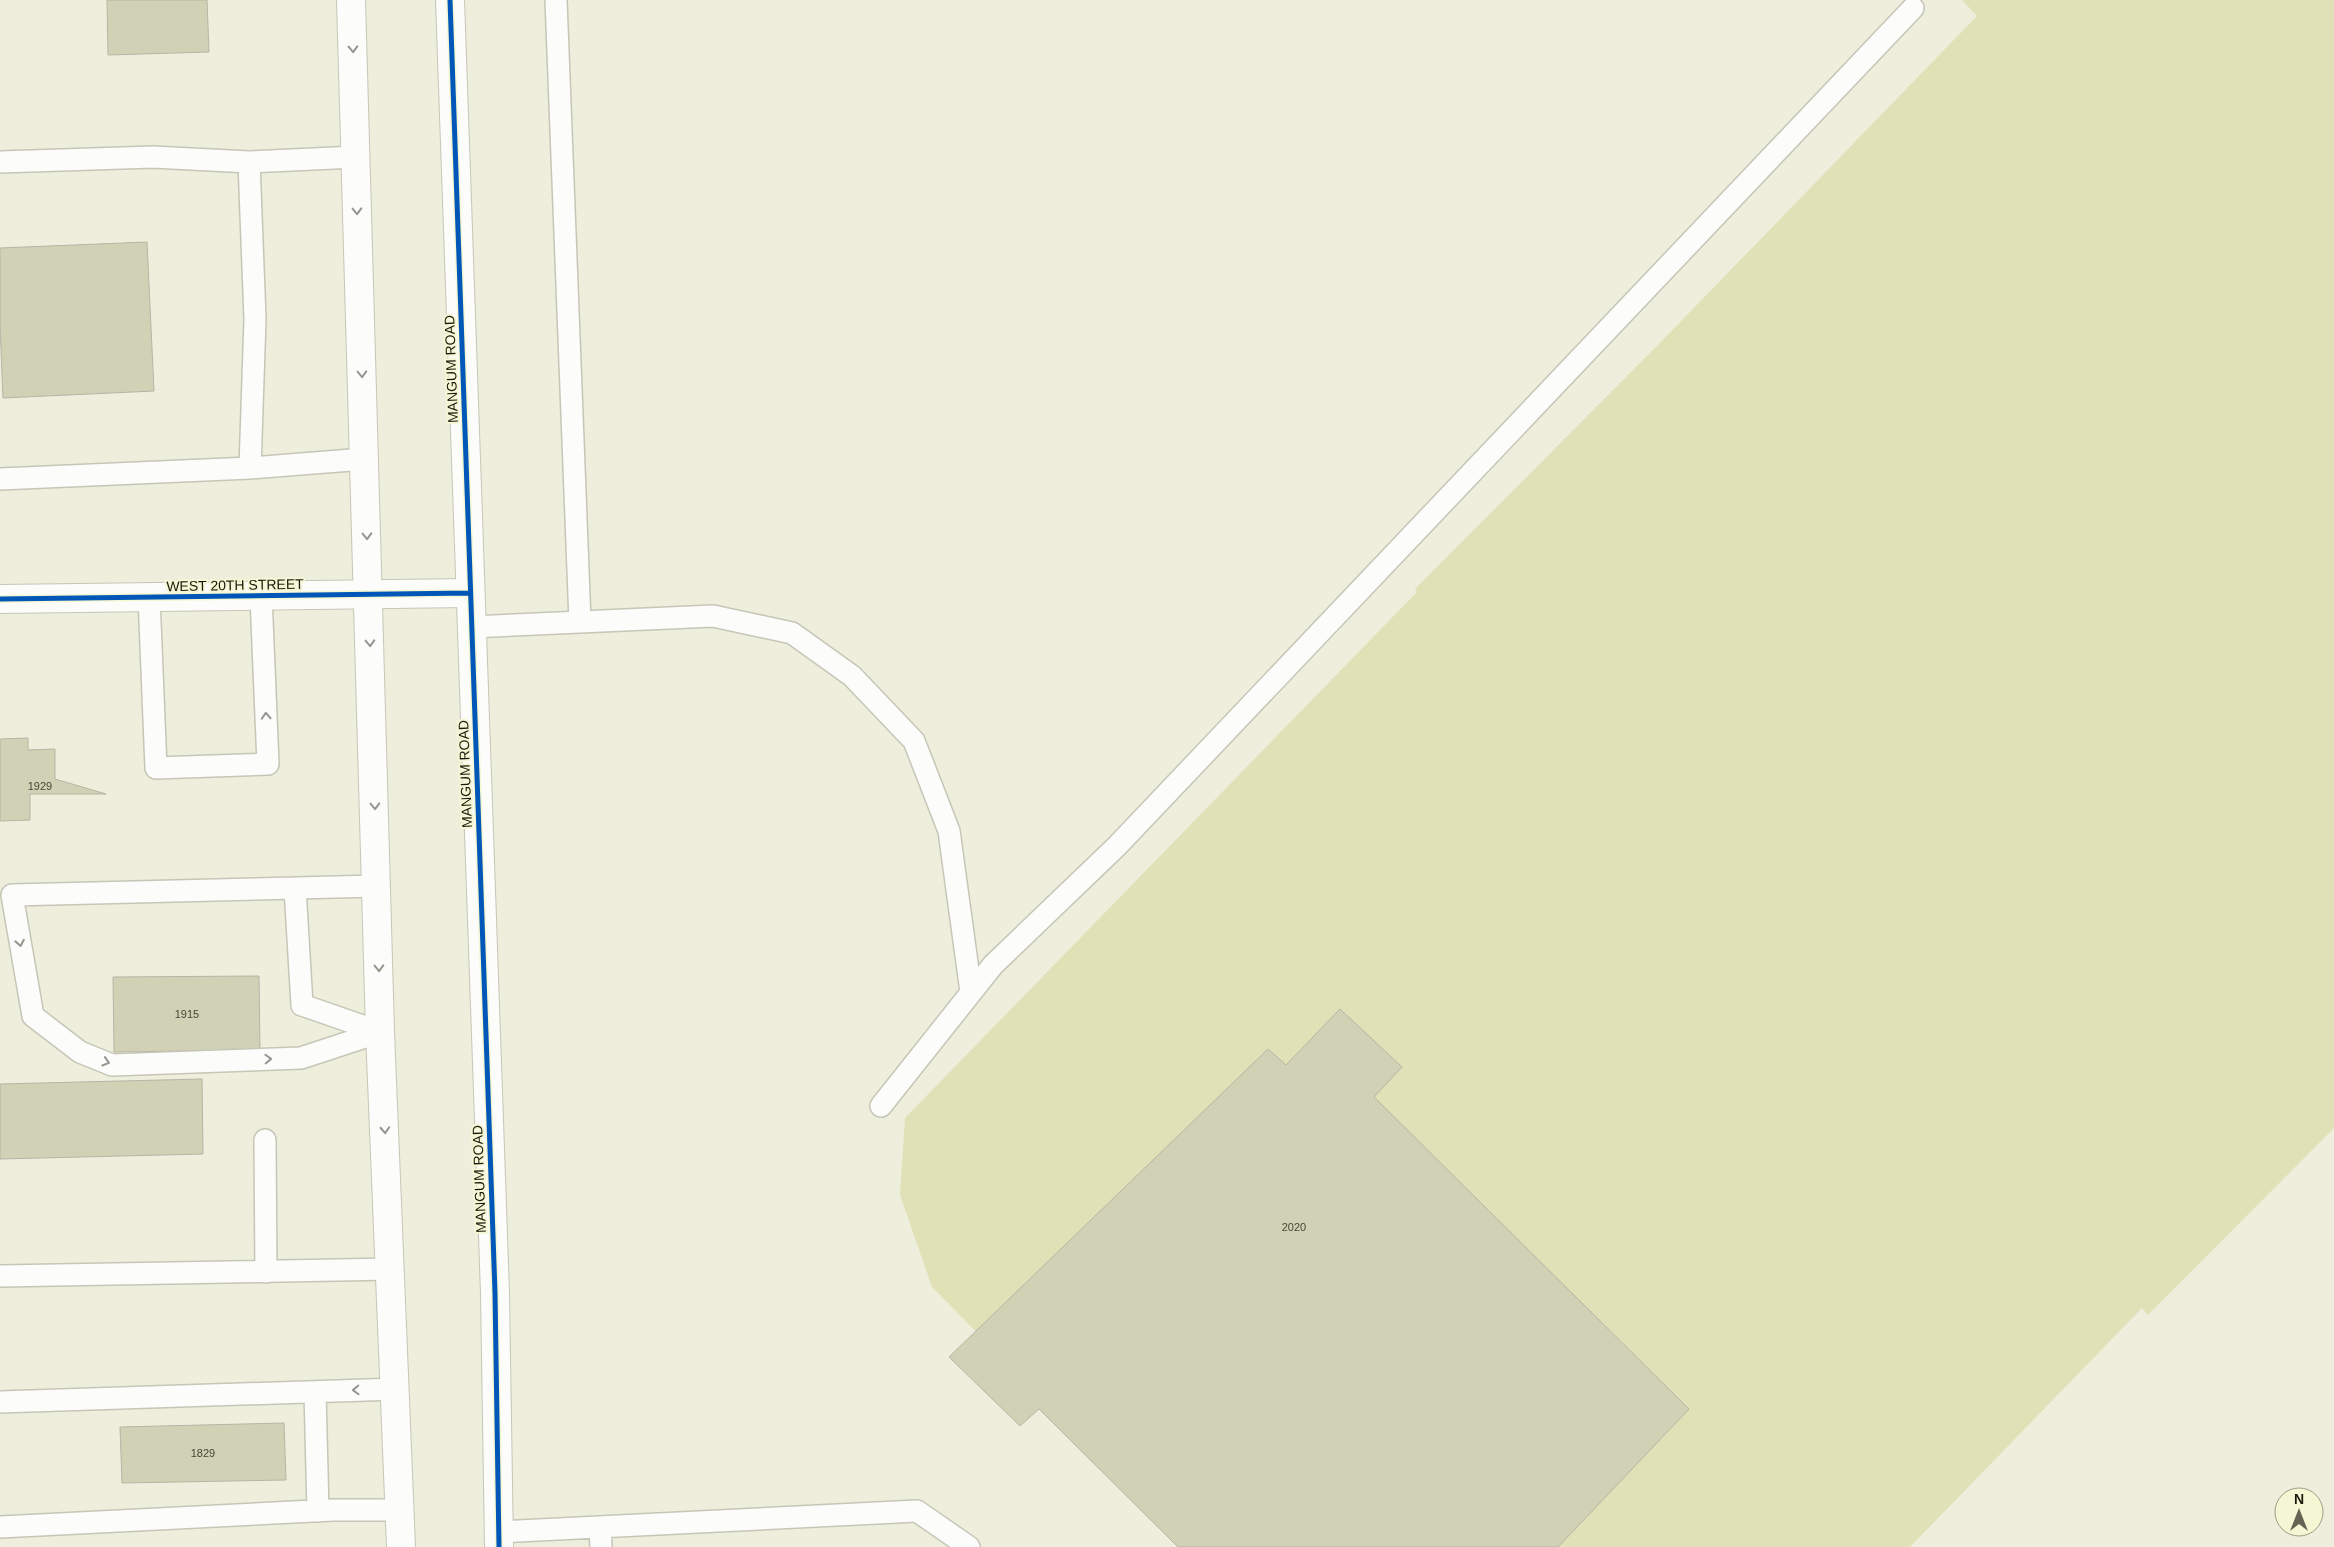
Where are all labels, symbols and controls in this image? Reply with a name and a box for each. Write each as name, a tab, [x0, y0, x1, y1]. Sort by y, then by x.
one-way arrow	[347, 45, 358, 53]
one-way arrow	[352, 207, 363, 215]
street label: MANGUM ROAD	[441, 315, 461, 423]
one-way arrow	[357, 370, 367, 378]
one-way arrow	[361, 532, 372, 540]
street label: WEST 20TH STREET	[166, 576, 304, 594]
one-way arrow	[365, 640, 375, 647]
one-way arrow	[261, 711, 271, 719]
street label: MANGUM ROAD	[455, 720, 475, 828]
house number: 1929	[28, 780, 52, 792]
one-way arrow	[370, 802, 380, 810]
one-way arrow	[14, 938, 24, 947]
one-way arrow	[374, 964, 384, 972]
house number: 1915	[175, 1008, 199, 1020]
one-way arrow	[265, 1054, 273, 1064]
one-way arrow	[102, 1057, 110, 1067]
street label: MANGUM ROAD	[469, 1125, 489, 1233]
one-way arrow	[380, 1127, 390, 1135]
house number: 2020	[1282, 1221, 1306, 1233]
one-way arrow	[351, 1385, 359, 1396]
house number: 1829	[191, 1447, 215, 1459]
north arrow	[2274, 1487, 2324, 1537]
text: N	[2294, 1491, 2304, 1507]

